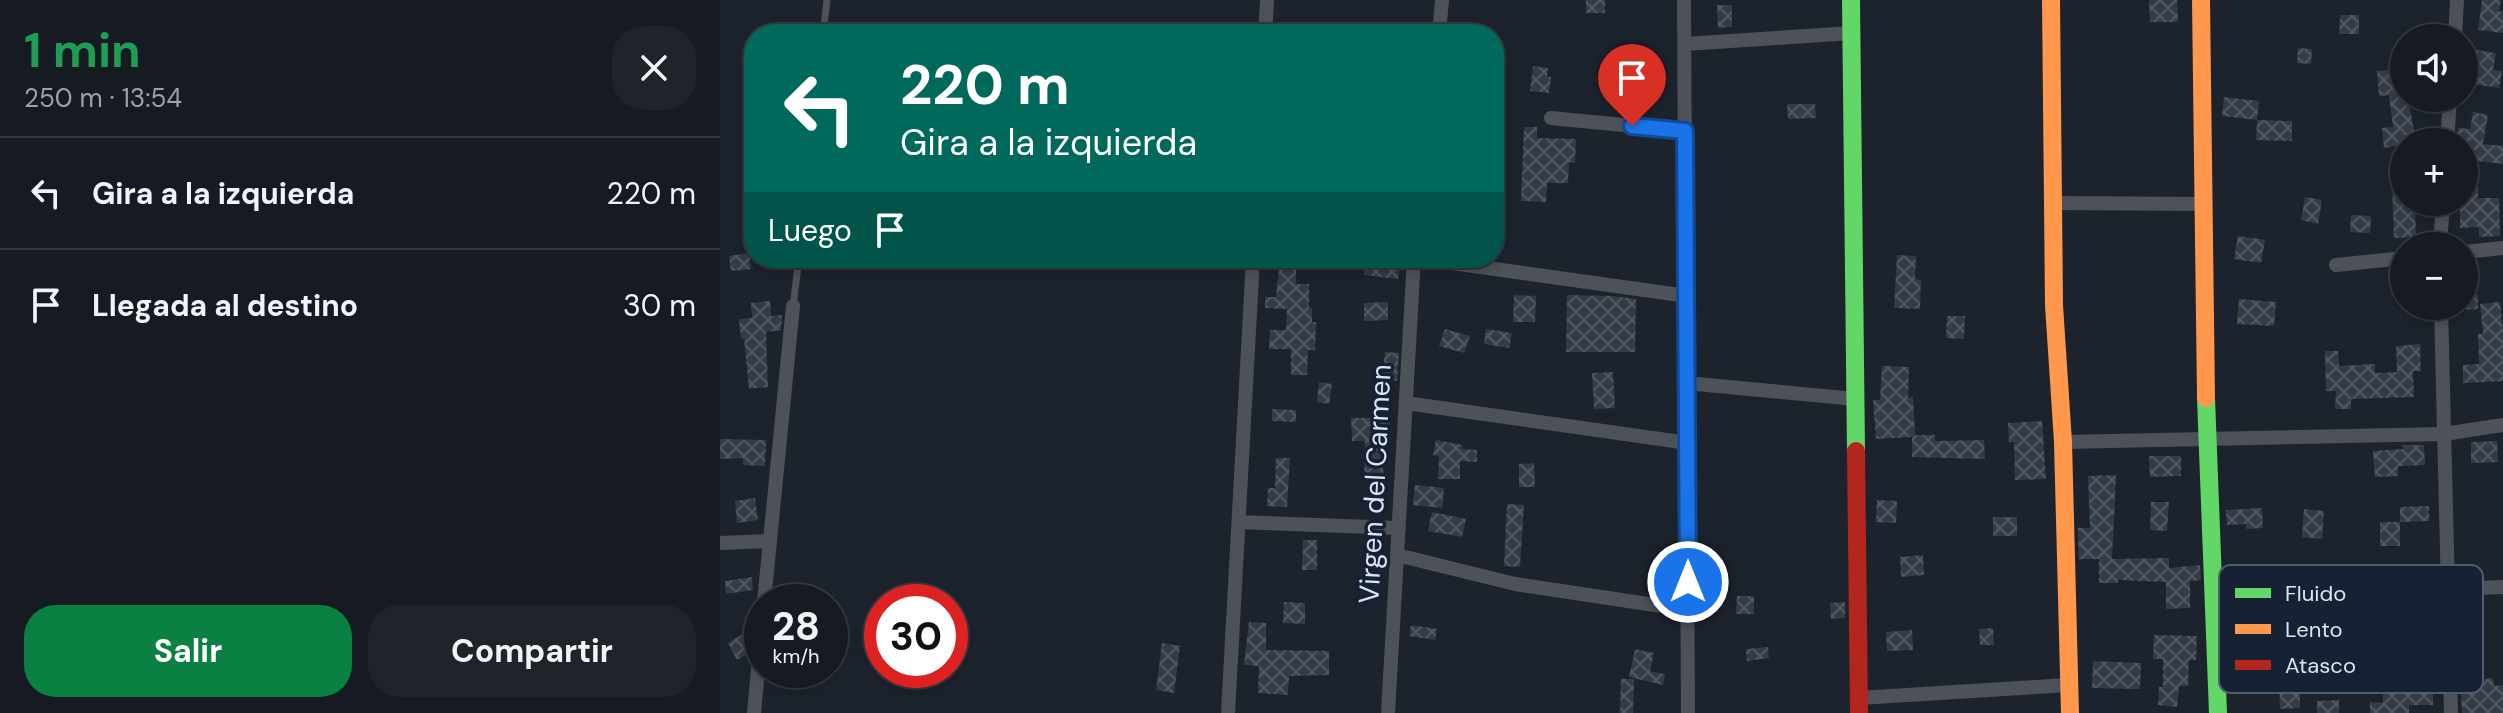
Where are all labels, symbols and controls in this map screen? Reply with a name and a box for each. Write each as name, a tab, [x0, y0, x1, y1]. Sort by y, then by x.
text: 1 min	[24, 19, 141, 82]
map controls	[2390, 24, 2478, 320]
button: sound	[2390, 24, 2478, 112]
button: close	[612, 26, 696, 110]
pin	[1598, 44, 1666, 126]
text: 220 m	[900, 48, 1070, 121]
icon: left	[768, 56, 872, 160]
icon: arrive	[1610, 56, 1654, 100]
text: 250 m · 13:54	[24, 81, 182, 115]
text: Gira a la izquierda	[900, 119, 1197, 166]
button: +	[2390, 128, 2478, 216]
icon: left	[24, 171, 68, 215]
text: Gira a la izquierda	[92, 174, 354, 213]
text: 220 m	[607, 174, 696, 213]
icon: arrive	[868, 208, 912, 252]
text: Luego	[768, 211, 852, 250]
button: −	[2390, 232, 2478, 320]
icon: arrive	[24, 283, 68, 327]
text: Llegada al destino	[92, 286, 358, 325]
text: 30 m	[623, 286, 696, 325]
street label: Virgen del Carmen	[1350, 363, 1400, 605]
position arrow	[1646, 540, 1730, 624]
legend	[2219, 565, 2483, 693]
text: Fluido	[2285, 579, 2346, 608]
speed limit sign: 30	[864, 584, 968, 688]
text: 28	[772, 600, 820, 652]
button: Salir	[24, 605, 352, 697]
button: Compartir	[368, 605, 696, 697]
text: Lento	[2285, 615, 2343, 644]
text: km/h	[772, 643, 820, 669]
text: Atasco	[2285, 651, 2356, 680]

